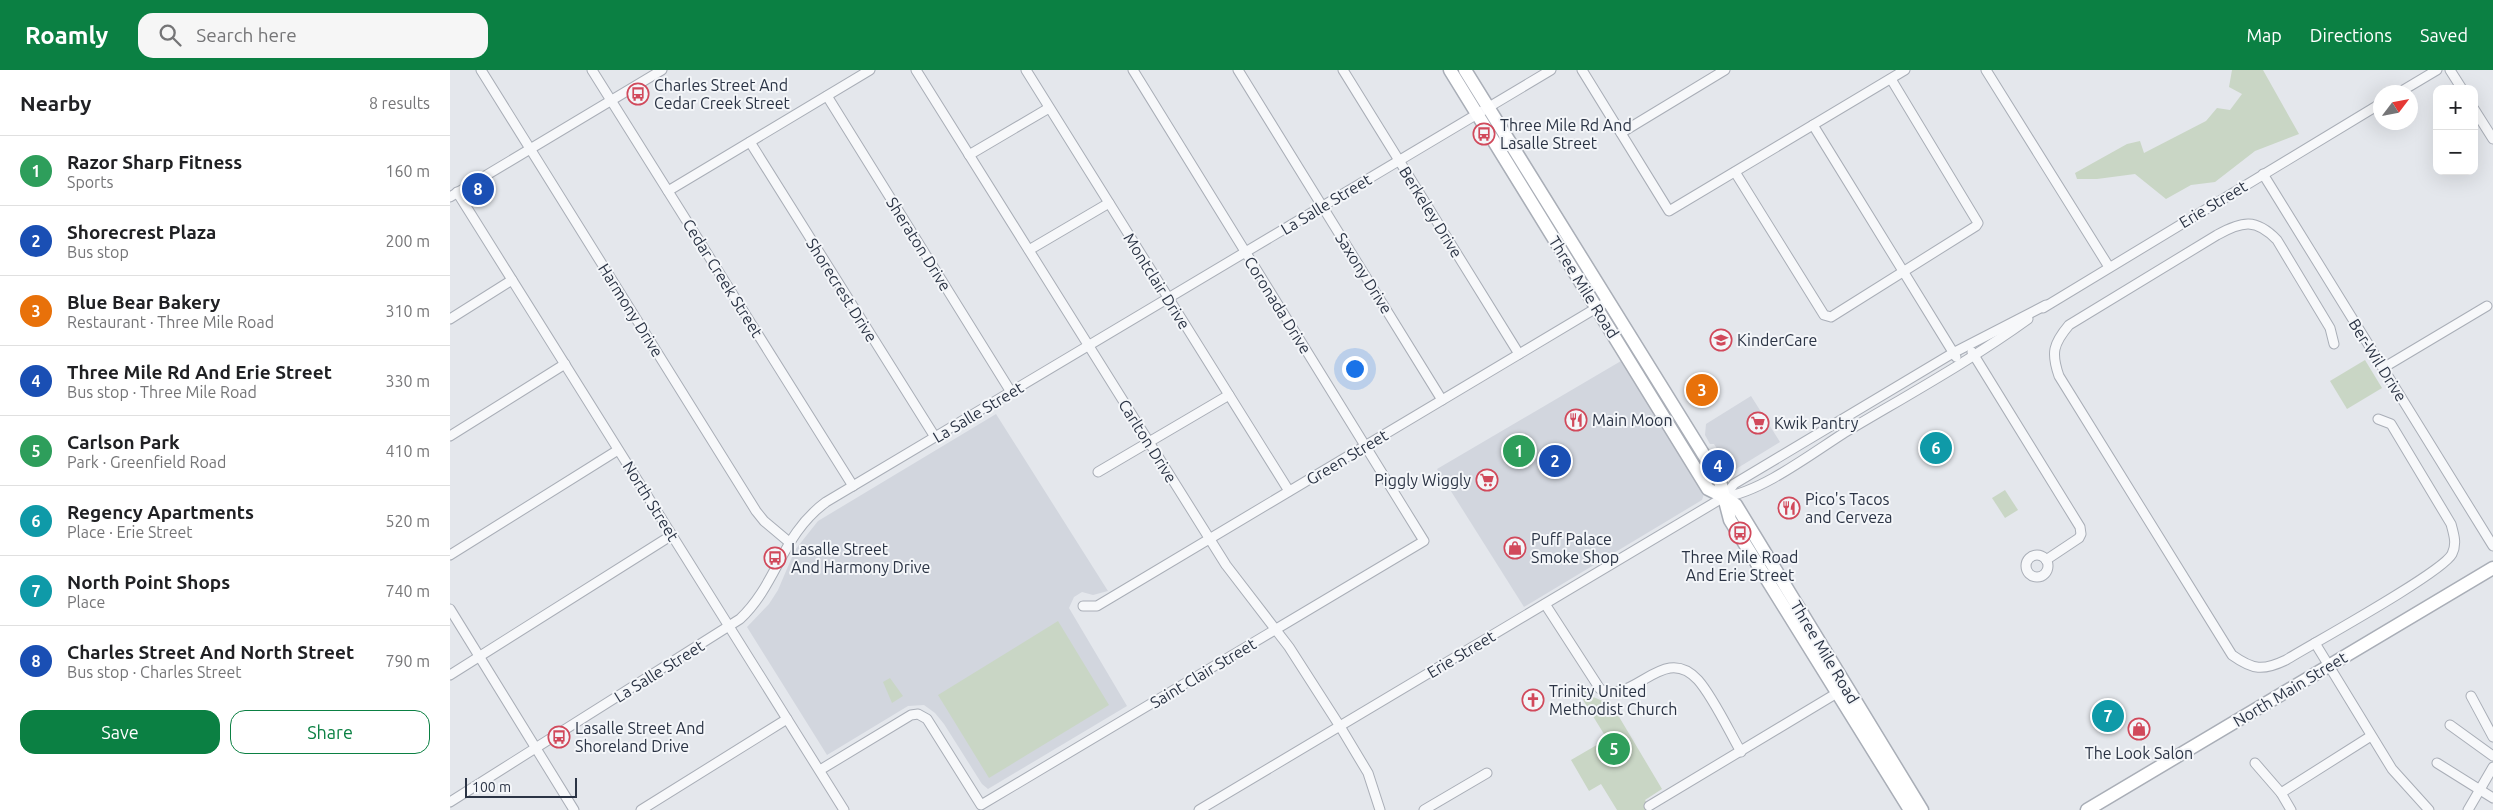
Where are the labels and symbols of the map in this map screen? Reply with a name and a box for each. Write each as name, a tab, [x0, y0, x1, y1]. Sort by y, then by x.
place label: Charles Street And Cedar Creek Street	[654, 76, 791, 112]
bus stop icon: Charles Street And Cedar Creek Street	[626, 82, 650, 106]
north arrow	[2373, 85, 2418, 130]
place label: Three Mile Rd And Lasalle Street	[1500, 116, 1632, 152]
bus stop icon: Three Mile Rd And Lasalle Street	[1472, 122, 1496, 146]
street label: Berkeley Drive	[1396, 163, 1466, 261]
pin: 8	[462, 170, 494, 208]
street label: La Salle Street	[1278, 170, 1375, 238]
street label: Erie Street	[2176, 176, 2251, 231]
street label: Sheraton Drive	[883, 194, 955, 294]
street label: Cedar Creek Street	[679, 216, 767, 341]
street label: Saxony Drive	[1332, 229, 1396, 317]
street label: Montclair Drive	[1120, 230, 1194, 332]
street label: Three Mile Road	[1545, 233, 1623, 341]
street label: Shorecrest Drive	[803, 235, 881, 345]
street label: Coronada Drive	[1241, 253, 1315, 357]
street label: Harmony Drive	[595, 260, 667, 360]
street label: Ber-Wil Drive	[2345, 315, 2411, 405]
school or university icon: KinderCare	[1709, 328, 1733, 352]
place label: KinderCare	[1737, 331, 1817, 349]
your location	[1342, 356, 1368, 382]
pin: 3	[1686, 371, 1718, 409]
street label: La Salle Street	[930, 378, 1027, 446]
street label: Carlton Drive	[1115, 396, 1181, 486]
restaurant icon: Main Moon	[1564, 408, 1588, 432]
place label: Main Moon	[1592, 411, 1673, 429]
supermarket icon: Kwik Pantry	[1746, 411, 1770, 435]
place label: Kwik Pantry	[1774, 414, 1859, 432]
street label: Green Street	[1303, 425, 1392, 488]
pin: 6	[1920, 429, 1952, 467]
pin: 1	[1503, 432, 1535, 470]
pin: 2	[1539, 442, 1571, 480]
pin: 4	[1702, 447, 1734, 485]
street label: North Street	[619, 458, 683, 545]
supermarket icon: Piggly Wiggly	[1475, 468, 1499, 492]
place label: Piggly Wiggly	[1374, 471, 1471, 489]
place label: Pico's Tacos and Cerveza	[1805, 490, 1893, 526]
restaurant icon: Pico's Tacos and Cerveza	[1777, 496, 1801, 520]
bus stop icon: Three Mile Road And Erie Street	[1728, 521, 1752, 545]
place label: Puff Palace Smoke Shop	[1531, 530, 1619, 566]
shop icon: Puff Palace Smoke Shop	[1503, 536, 1527, 560]
place label: Lasalle Street And Harmony Drive	[791, 540, 930, 576]
bus stop icon: Lasalle Street And Harmony Drive	[763, 546, 787, 570]
place label: Three Mile Road And Erie Street	[1682, 548, 1798, 584]
street label: Three Mile Road	[1787, 597, 1863, 707]
street label: Erie Street	[1424, 626, 1499, 681]
street label: Saint Clair Street	[1147, 634, 1260, 712]
street label: La Salle Street	[611, 636, 708, 706]
street label: North Main Street	[2230, 648, 2351, 730]
place label: Trinity United Methodist Church	[1549, 682, 1677, 718]
church icon: Trinity United Methodist Church	[1521, 688, 1545, 712]
pin: 7	[2092, 697, 2124, 735]
shop icon: The Look Salon	[2127, 717, 2151, 741]
place label: Lasalle Street And Shoreland Drive	[575, 719, 705, 755]
bus stop icon: Lasalle Street And Shoreland Drive	[547, 725, 571, 749]
pin: 5	[1598, 730, 1630, 768]
place label: The Look Salon	[2085, 744, 2193, 762]
scale bar	[465, 775, 578, 798]

